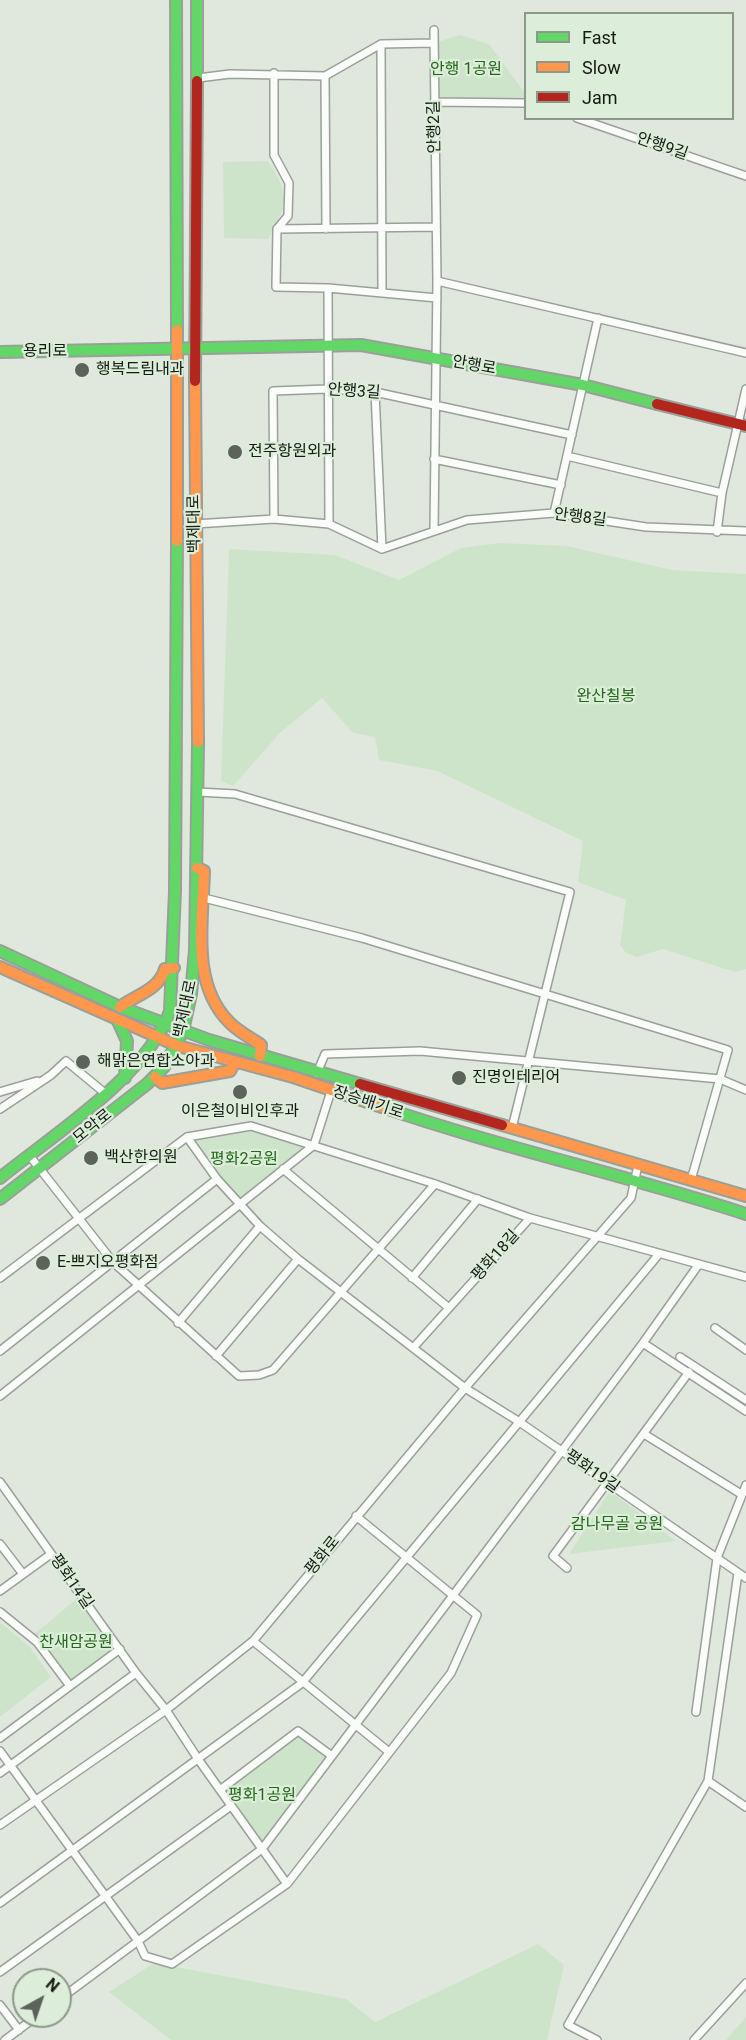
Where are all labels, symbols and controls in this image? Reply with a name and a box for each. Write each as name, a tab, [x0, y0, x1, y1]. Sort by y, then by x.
legend	[524, 12, 734, 120]
text: Fast	[582, 27, 617, 48]
text: Slow	[582, 57, 621, 78]
park label: 안행 1공원	[430, 60, 502, 80]
text: Jam	[582, 87, 618, 108]
street label: 안행2길	[425, 100, 445, 154]
street label: 안행9길	[634, 129, 690, 165]
street label: 용리로	[23, 342, 67, 362]
street label: 안행로	[451, 353, 497, 379]
place label: 행복드림내과	[96, 360, 184, 380]
marker: 행복드림내과	[73, 361, 91, 379]
street label: 안행3길	[327, 381, 381, 403]
place label: 전주항원외과	[248, 442, 336, 462]
marker: 전주항원외과	[226, 443, 244, 461]
street label: 백제대로	[185, 494, 205, 554]
street label: 안행8길	[552, 505, 608, 531]
park label: 완산칠봉	[577, 687, 635, 707]
street label: 백제대로	[170, 978, 202, 1040]
place label: 해맑은연합소아과	[97, 1052, 215, 1072]
marker: 해맑은연합소아과	[74, 1053, 92, 1071]
place label: 진명인테리어	[472, 1068, 560, 1088]
marker: 진명인테리어	[450, 1069, 468, 1087]
street label: 장승배기로	[330, 1082, 406, 1124]
marker: 이은철이비인후과	[231, 1083, 249, 1101]
place label: 이은철이비인후과	[181, 1102, 299, 1122]
street label: 모악로	[70, 1106, 116, 1148]
place label: 백산한의원	[104, 1148, 178, 1168]
marker: 백산한의원	[82, 1149, 100, 1167]
park label: 평화2공원	[210, 1150, 278, 1170]
street label: 평화18길	[468, 1226, 524, 1286]
place label: E-쁘지오평화점	[57, 1253, 159, 1273]
marker: E-쁘지오평화점	[34, 1254, 52, 1272]
street label: 평화19길	[561, 1446, 623, 1498]
park label: 감나무골 공원	[571, 1515, 663, 1535]
street label: 평화로	[302, 1533, 344, 1579]
street label: 평화14길	[45, 1551, 97, 1613]
park label: 찬새암공원	[39, 1633, 113, 1653]
park label: 평화1공원	[228, 1786, 296, 1806]
north arrow	[12, 1968, 72, 2028]
text: N	[42, 1974, 63, 1996]

